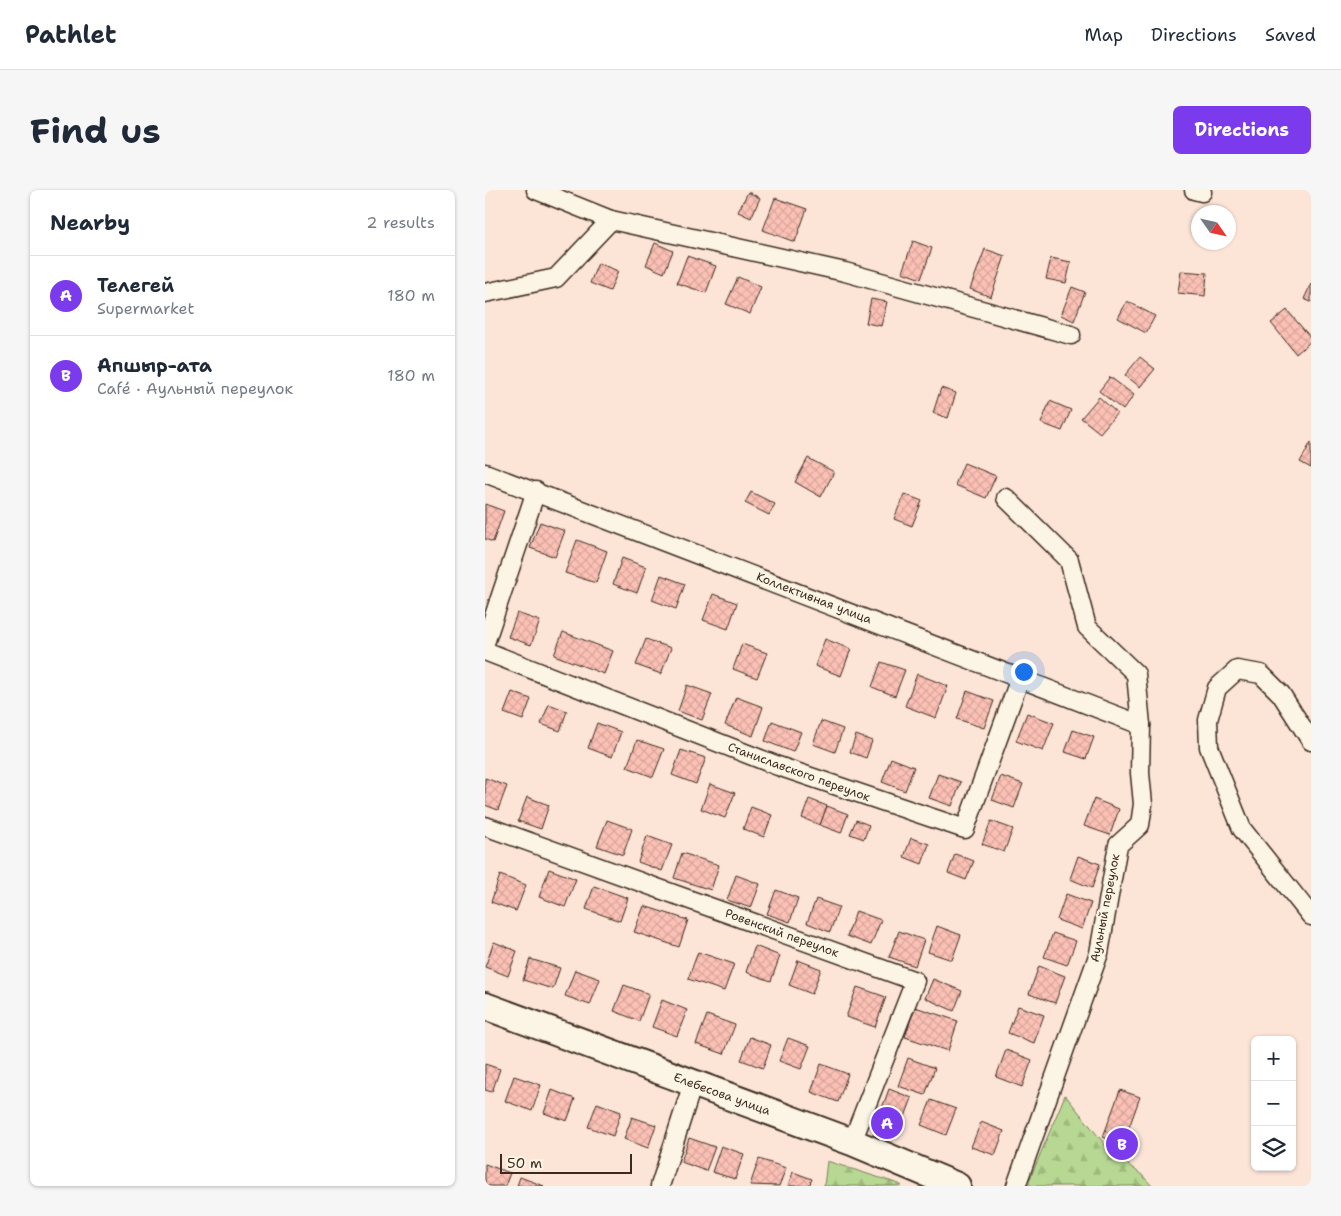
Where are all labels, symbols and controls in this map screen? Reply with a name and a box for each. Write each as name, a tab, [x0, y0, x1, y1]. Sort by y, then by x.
text: Pathlet	[25, 19, 116, 51]
text: Map	[1085, 23, 1123, 47]
text: Directions	[1151, 23, 1237, 47]
text: Saved	[1265, 23, 1316, 47]
button: Directions	[1173, 106, 1311, 154]
text: Find us	[30, 107, 161, 154]
north arrow	[1191, 205, 1236, 250]
text: Nearby	[50, 209, 130, 237]
text: 2 results	[366, 212, 435, 233]
text: Телегей	[97, 273, 174, 298]
text: A	[60, 285, 72, 306]
text: 180 m	[387, 285, 435, 306]
text: Supermarket	[97, 298, 194, 319]
text: Апшыр-ата	[97, 353, 212, 378]
text: B	[61, 365, 71, 386]
text: 180 m	[387, 365, 435, 386]
text: Café · Аульный переулок	[97, 378, 293, 399]
street label: Коллективная улица	[754, 569, 875, 628]
your location	[1011, 659, 1037, 685]
street label: Станиславского переулок	[726, 739, 873, 805]
street label: Аульный переулок	[1087, 852, 1123, 964]
street label: Ровенский переулок	[723, 905, 842, 961]
map controls	[1251, 1036, 1296, 1171]
button: +	[1251, 1036, 1296, 1081]
street label: Елебесова улица	[671, 1069, 773, 1119]
button: −	[1251, 1081, 1296, 1126]
pin: A	[871, 1104, 903, 1142]
pin: B	[1106, 1125, 1138, 1163]
button: layers	[1251, 1126, 1296, 1171]
scale bar	[500, 1151, 633, 1174]
text: 50 m	[507, 1154, 542, 1172]

